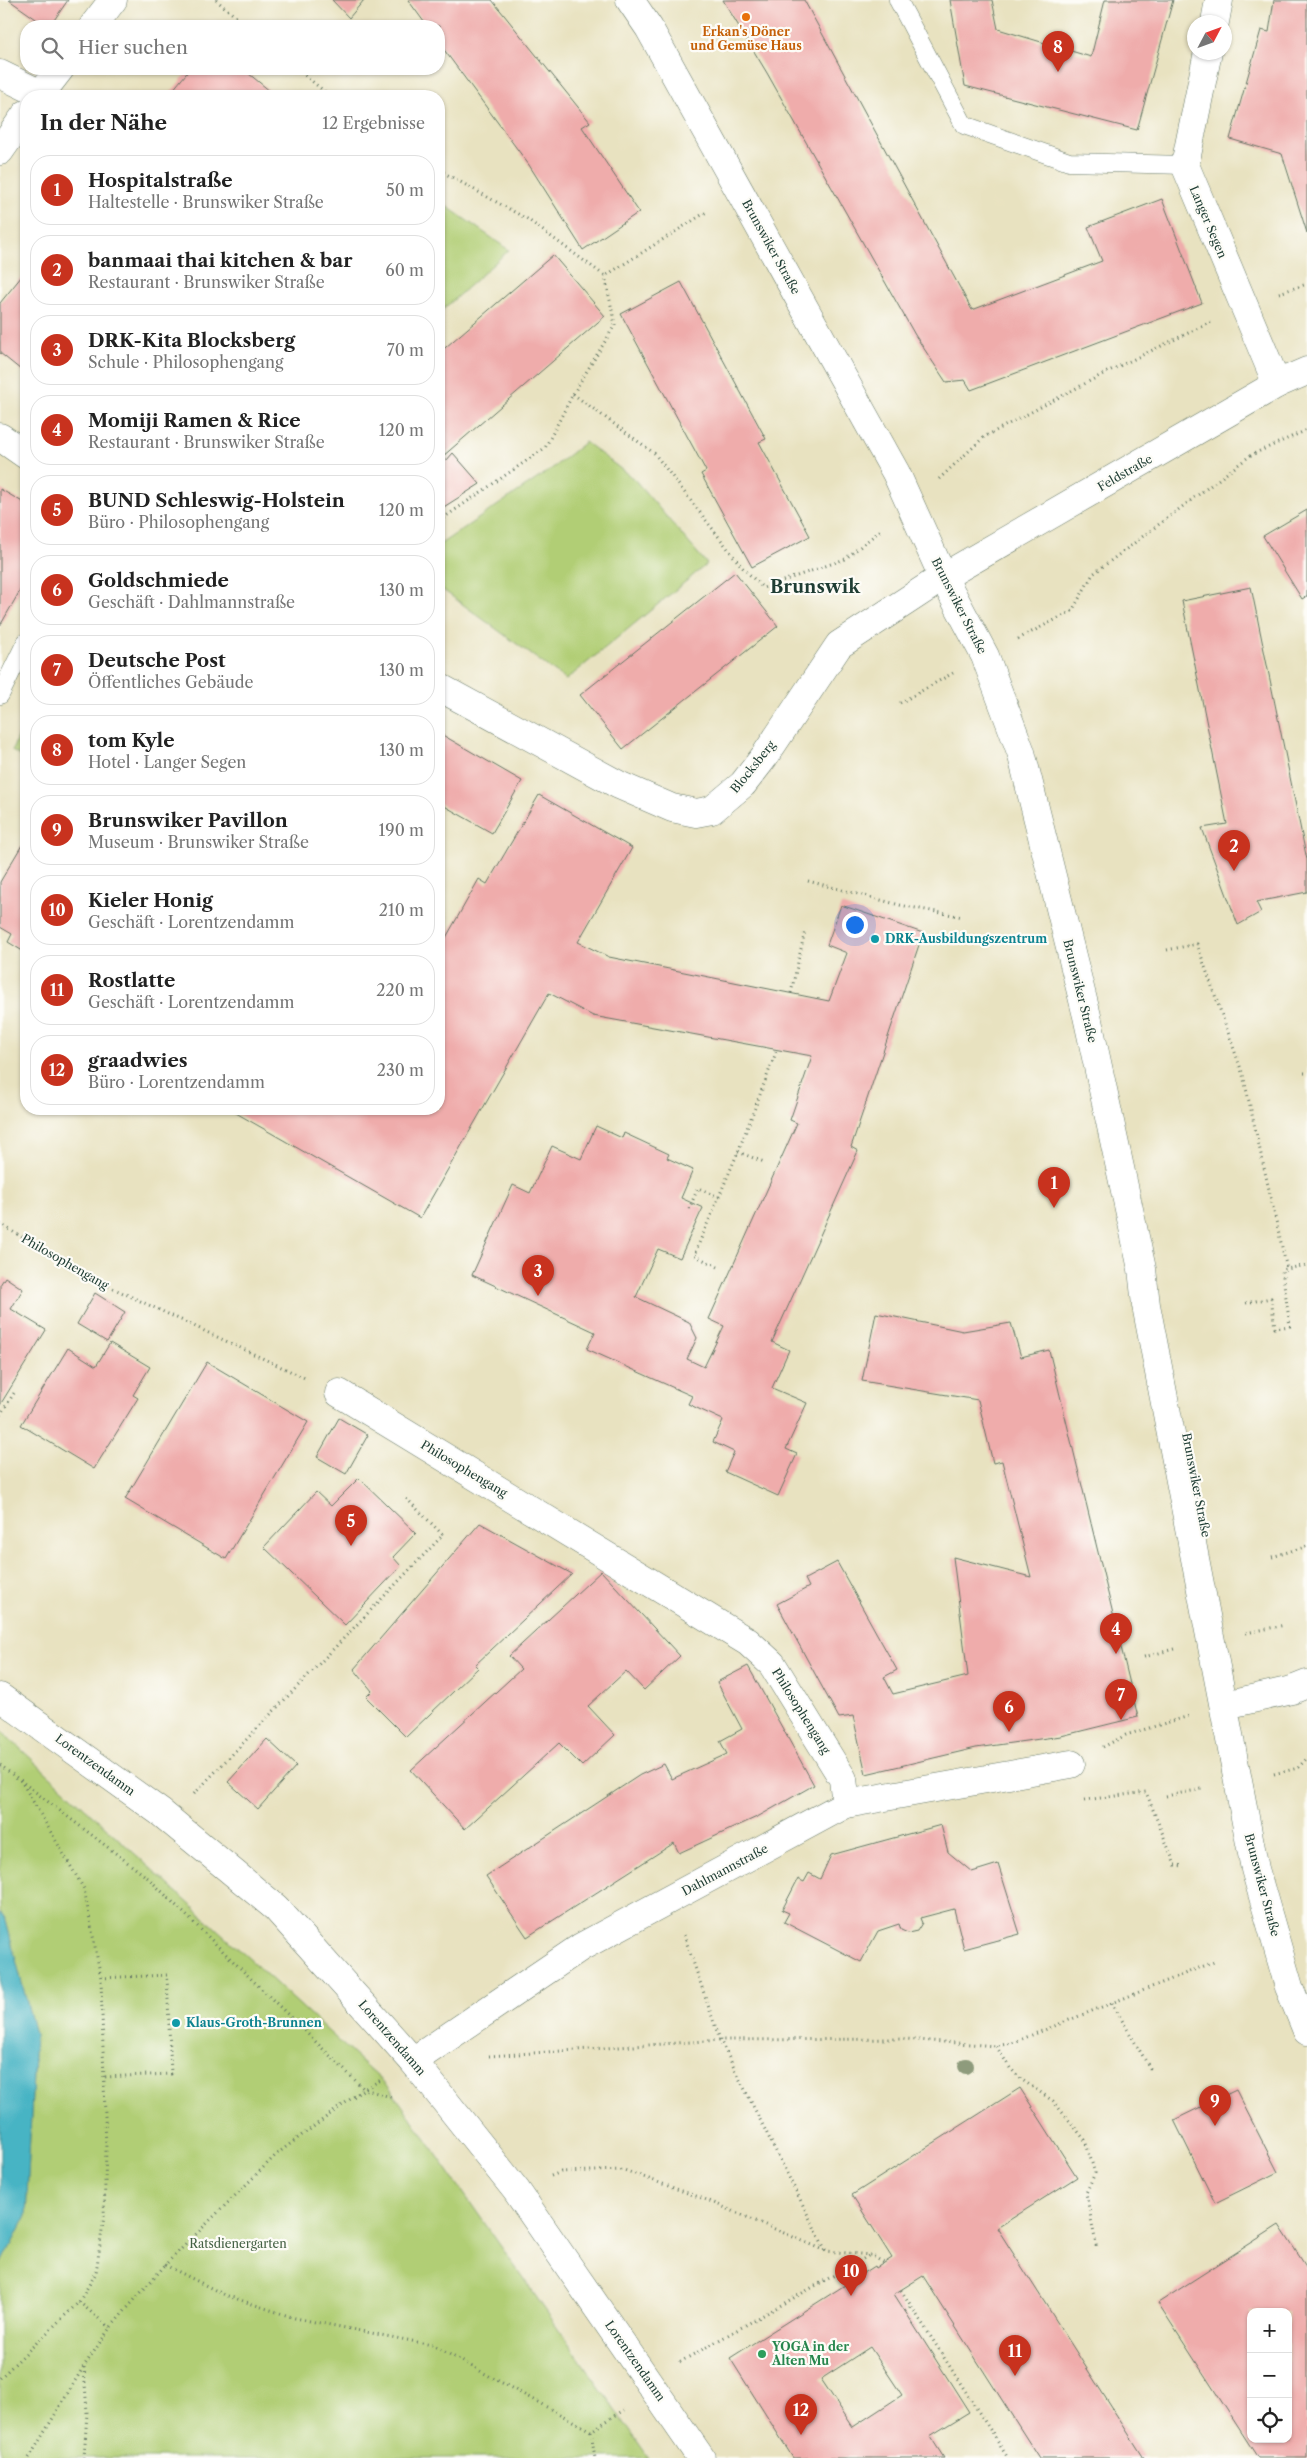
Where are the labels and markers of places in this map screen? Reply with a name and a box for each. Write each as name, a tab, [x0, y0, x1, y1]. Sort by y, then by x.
marker: Erkan's Döner und Gemüse Haus	[740, 11, 752, 23]
place label: Erkan's Döner und Gemüse Haus	[690, 24, 802, 53]
pin: 8	[1042, 31, 1074, 72]
pin: 2	[1218, 830, 1250, 871]
place label: DRK-Ausbildungszentrum	[885, 931, 1047, 946]
marker: DRK-Ausbildungszentrum	[869, 933, 881, 945]
pin: 1	[1038, 1167, 1070, 1208]
pin: 3	[522, 1255, 554, 1296]
pin: 5	[335, 1505, 367, 1546]
pin: 4	[1100, 1613, 1132, 1654]
pin: 7	[1105, 1679, 1137, 1720]
pin: 6	[993, 1691, 1025, 1732]
place label: Klaus-Groth-Brunnen	[186, 2015, 323, 2030]
marker: Klaus-Groth-Brunnen	[170, 2017, 182, 2029]
pin: 9	[1199, 2085, 1231, 2126]
pin: 10	[835, 2255, 867, 2296]
pin: 11	[999, 2335, 1031, 2376]
place label: YOGA in der Alten Mu	[771, 2339, 849, 2368]
marker: YOGA in der Alten Mu	[756, 2348, 768, 2360]
pin: 12	[785, 2394, 817, 2435]

